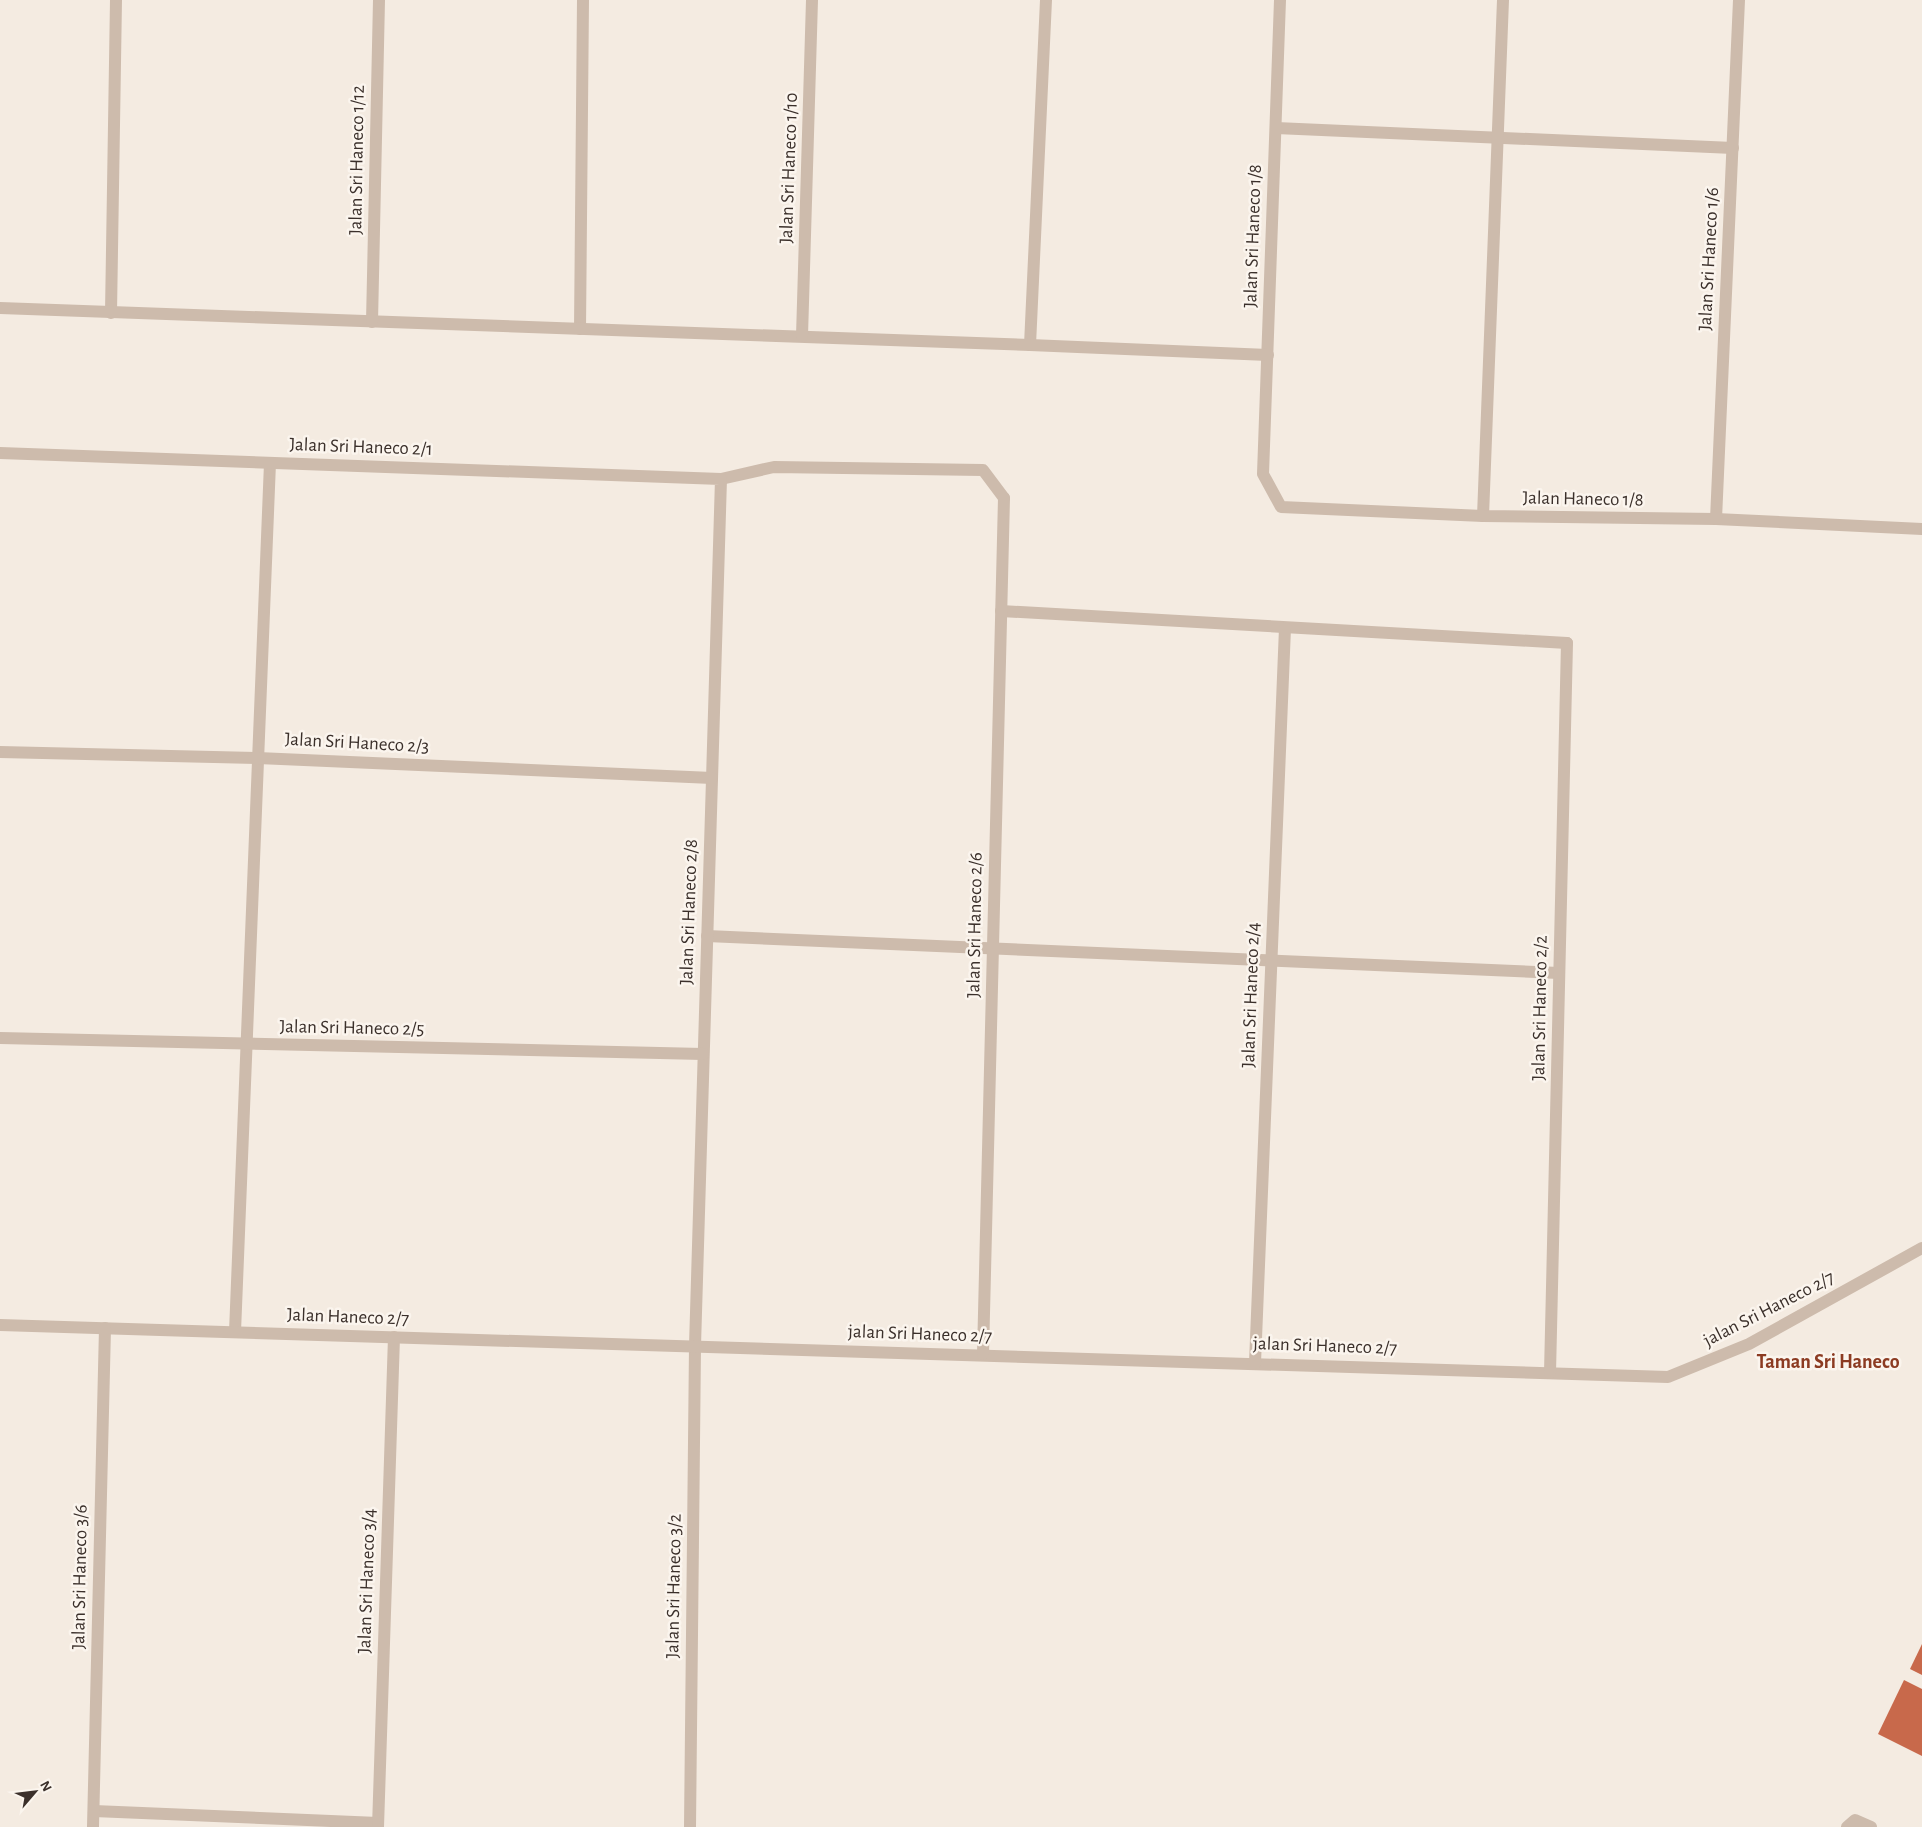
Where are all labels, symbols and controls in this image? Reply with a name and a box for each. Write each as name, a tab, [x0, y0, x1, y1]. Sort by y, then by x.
street label: Jalan Sri Haneco 1/12	[346, 85, 368, 235]
street label: Jalan Sri Haneco 1/10	[777, 92, 801, 244]
street label: Jalan Sri Haneco 1/8	[1241, 164, 1265, 308]
street label: Jalan Sri Haneco 1/6	[1696, 187, 1722, 331]
street label: Jalan Sri Haneco 2/1	[289, 435, 433, 459]
street label: Jalan Haneco 1/8	[1522, 488, 1644, 510]
street label: Jalan Sri Haneco 2/3	[284, 730, 430, 756]
street label: Jalan Sri Haneco 2/8	[677, 839, 701, 985]
street label: Jalan Sri Haneco 2/6	[964, 852, 986, 998]
street label: Jalan Sri Haneco 2/4	[1239, 922, 1263, 1068]
street label: Jalan Sri Haneco 2/2	[1529, 935, 1551, 1081]
street label: Jalan Sri Haneco 2/5	[279, 1017, 425, 1039]
street label: jalan Sri Haneco 2/7	[1700, 1268, 1838, 1350]
street label: Jalan Haneco 2/7	[287, 1305, 409, 1329]
street label: jalan Sri Haneco 2/7	[848, 1322, 992, 1346]
street label: jalan Sri Haneco 2/7	[1253, 1334, 1397, 1358]
district label: Taman Sri Haneco	[1756, 1352, 1900, 1372]
street label: Jalan Sri Haneco 3/6	[69, 1504, 91, 1650]
street label: Jalan Sri Haneco 3/4	[355, 1508, 379, 1654]
street label: Jalan Sri Haneco 3/2	[663, 1513, 685, 1658]
north arrow	[10, 1767, 60, 1817]
text: N	[37, 1779, 54, 1794]

